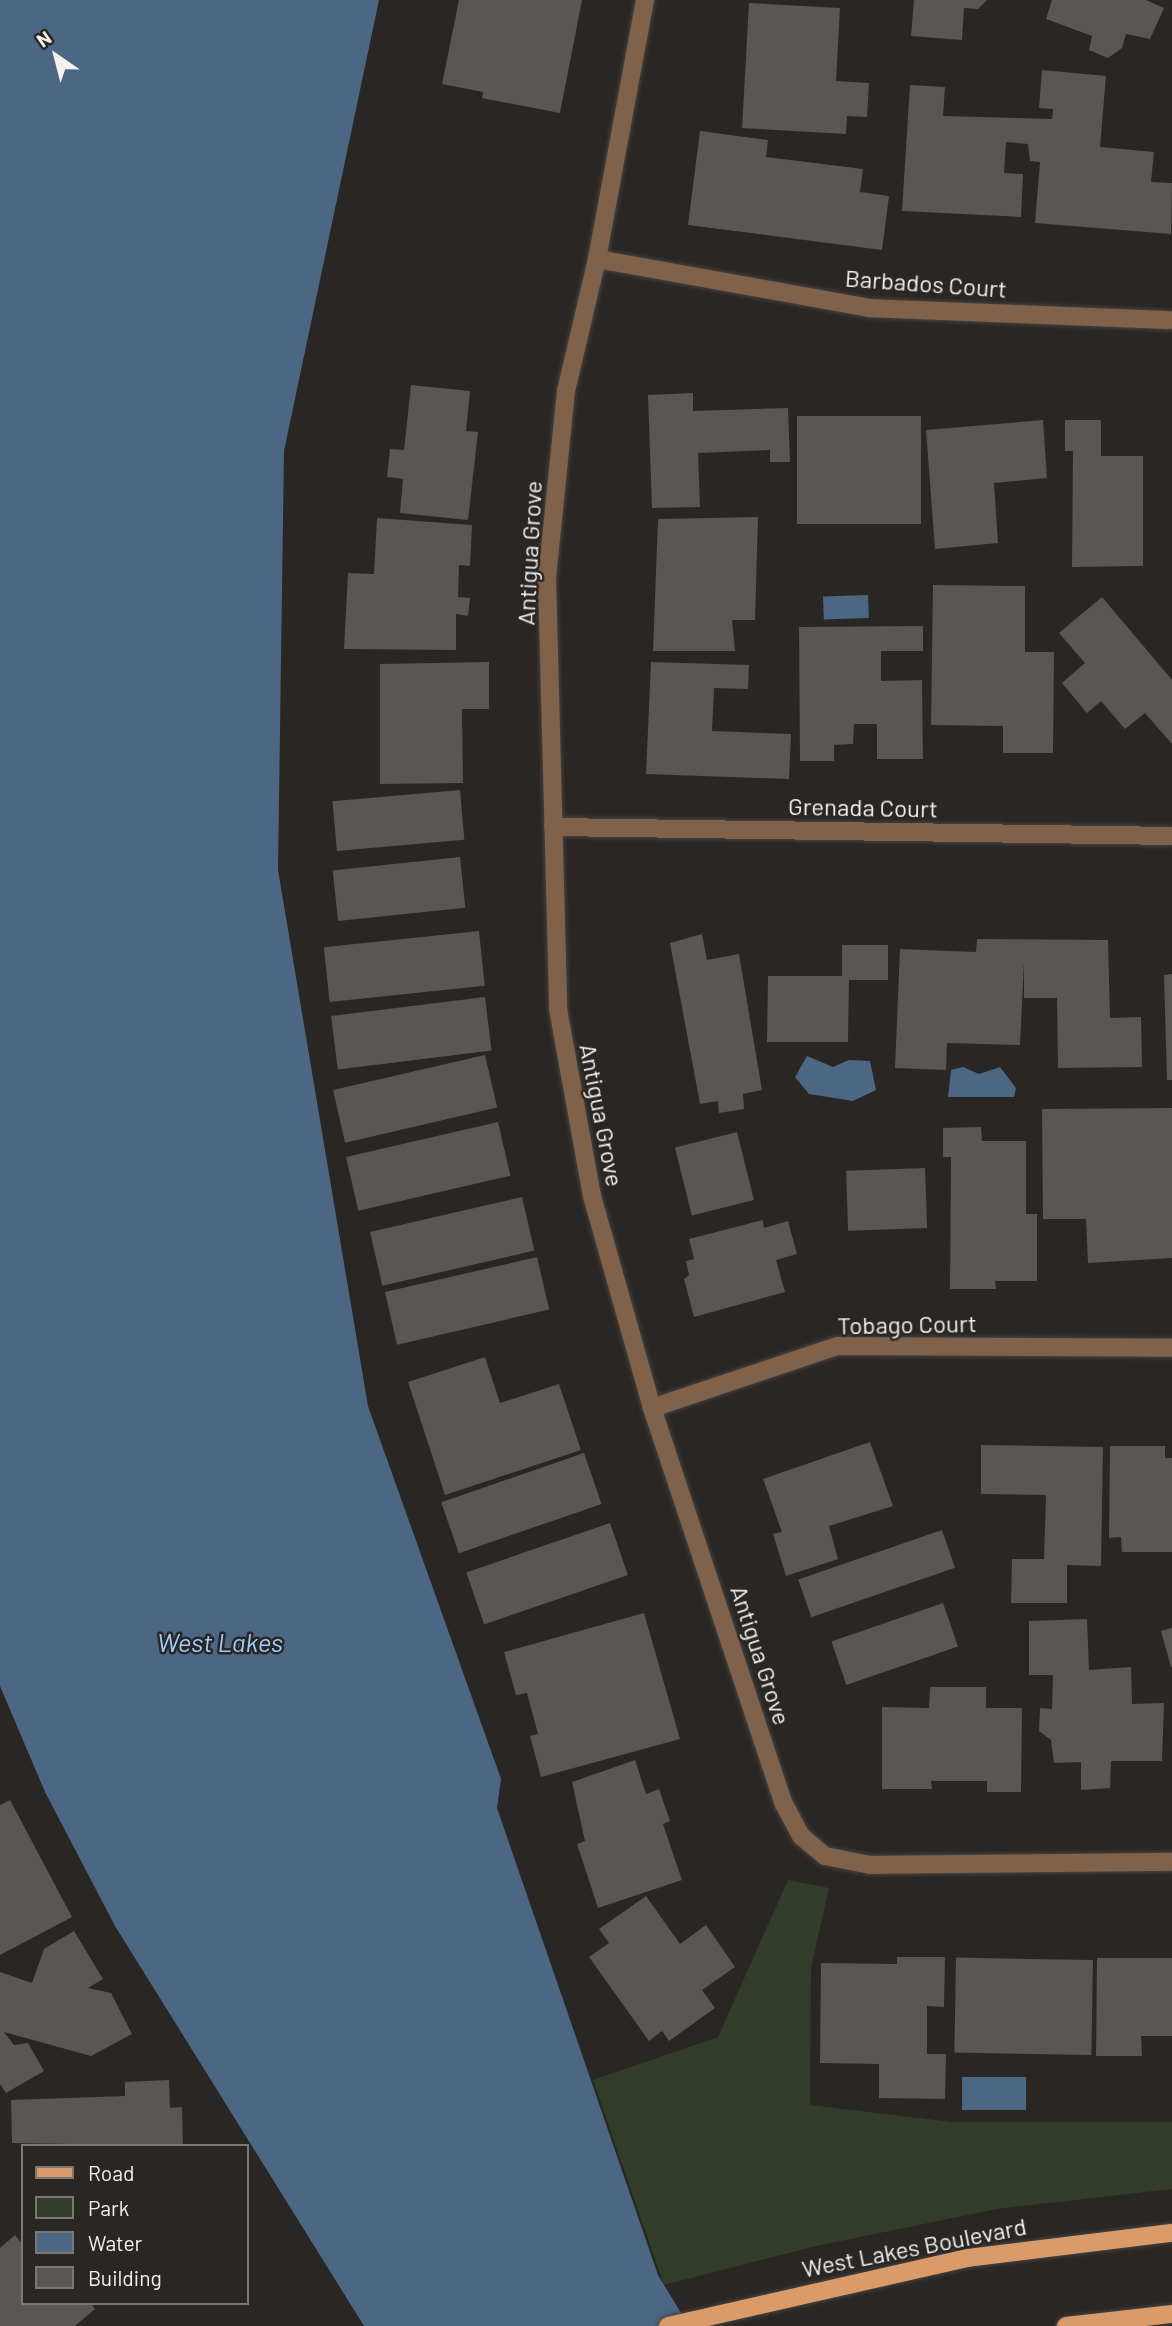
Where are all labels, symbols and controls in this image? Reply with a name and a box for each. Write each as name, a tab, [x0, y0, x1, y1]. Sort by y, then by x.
north arrow	[21, 21, 91, 91]
text: N	[32, 25, 55, 51]
street label: Barbados Court	[844, 263, 1008, 303]
street label: Antigua Grove	[511, 480, 547, 626]
street label: Grenada Court	[788, 791, 938, 823]
street label: Antigua Grove	[574, 1041, 630, 1189]
street label: Tobago Court	[837, 1308, 977, 1340]
street label: Antigua Grove	[725, 1582, 797, 1728]
water label: West Lakes	[157, 1626, 283, 1658]
legend	[21, 2144, 248, 2305]
text: Road	[88, 2160, 134, 2185]
text: Park	[88, 2195, 129, 2220]
street label: West Lakes Boulevard	[799, 2211, 1029, 2283]
text: Water	[88, 2230, 142, 2255]
text: Building	[88, 2265, 162, 2290]

